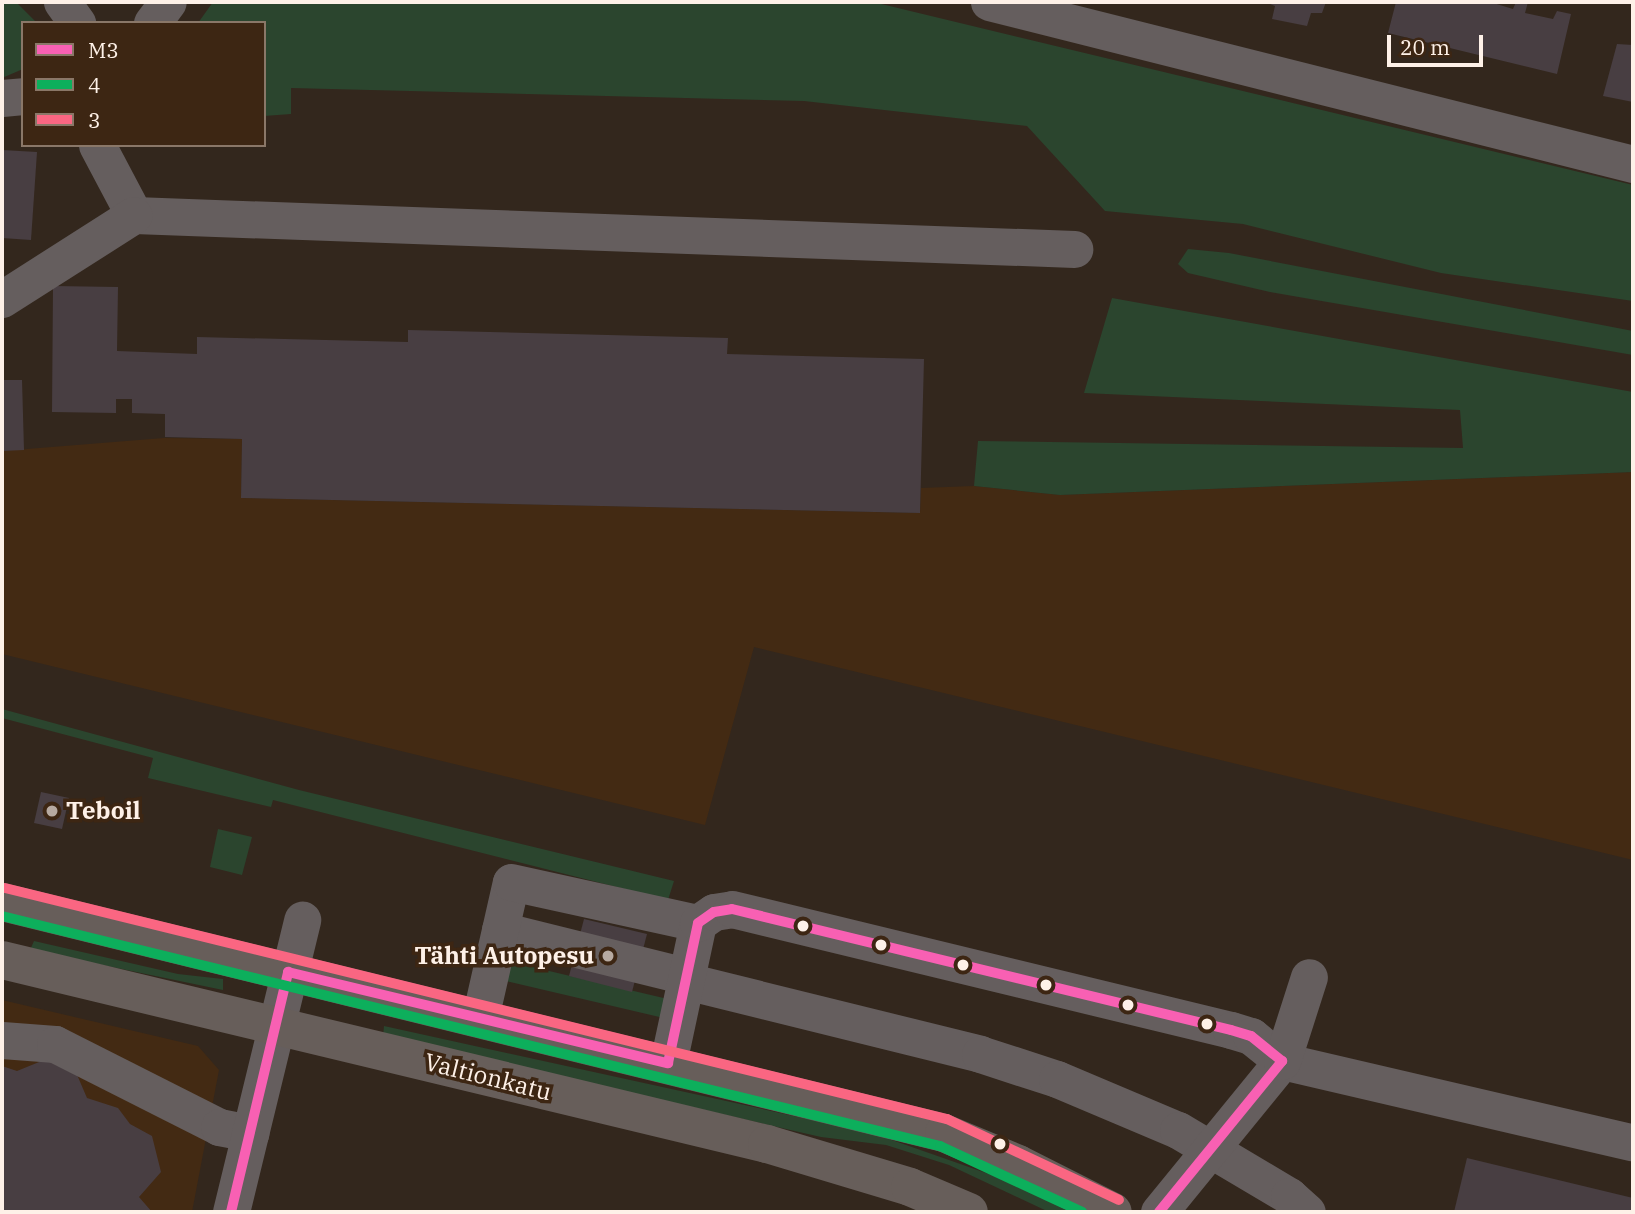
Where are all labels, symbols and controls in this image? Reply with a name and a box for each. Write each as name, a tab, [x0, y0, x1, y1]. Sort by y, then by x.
legend	[21, 21, 266, 147]
scale bar	[1390, 21, 1486, 65]
text: 20 m	[1400, 33, 1450, 61]
text: M3	[88, 36, 119, 64]
text: 4	[88, 71, 101, 99]
text: 3	[88, 106, 101, 134]
place label: Teboil	[66, 797, 141, 825]
marker: Teboil	[44, 803, 60, 819]
unlabelled marker	[796, 919, 810, 933]
unlabelled marker	[874, 938, 888, 952]
place label: Tähti Autopesu	[414, 942, 594, 970]
marker: Tähti Autopesu	[600, 948, 616, 964]
unlabelled marker	[956, 958, 970, 972]
unlabelled marker	[1039, 978, 1053, 992]
unlabelled marker	[1121, 998, 1135, 1012]
unlabelled marker	[1200, 1017, 1214, 1031]
street label: Valtionkatu	[422, 1047, 554, 1107]
unlabelled marker	[993, 1137, 1007, 1151]

